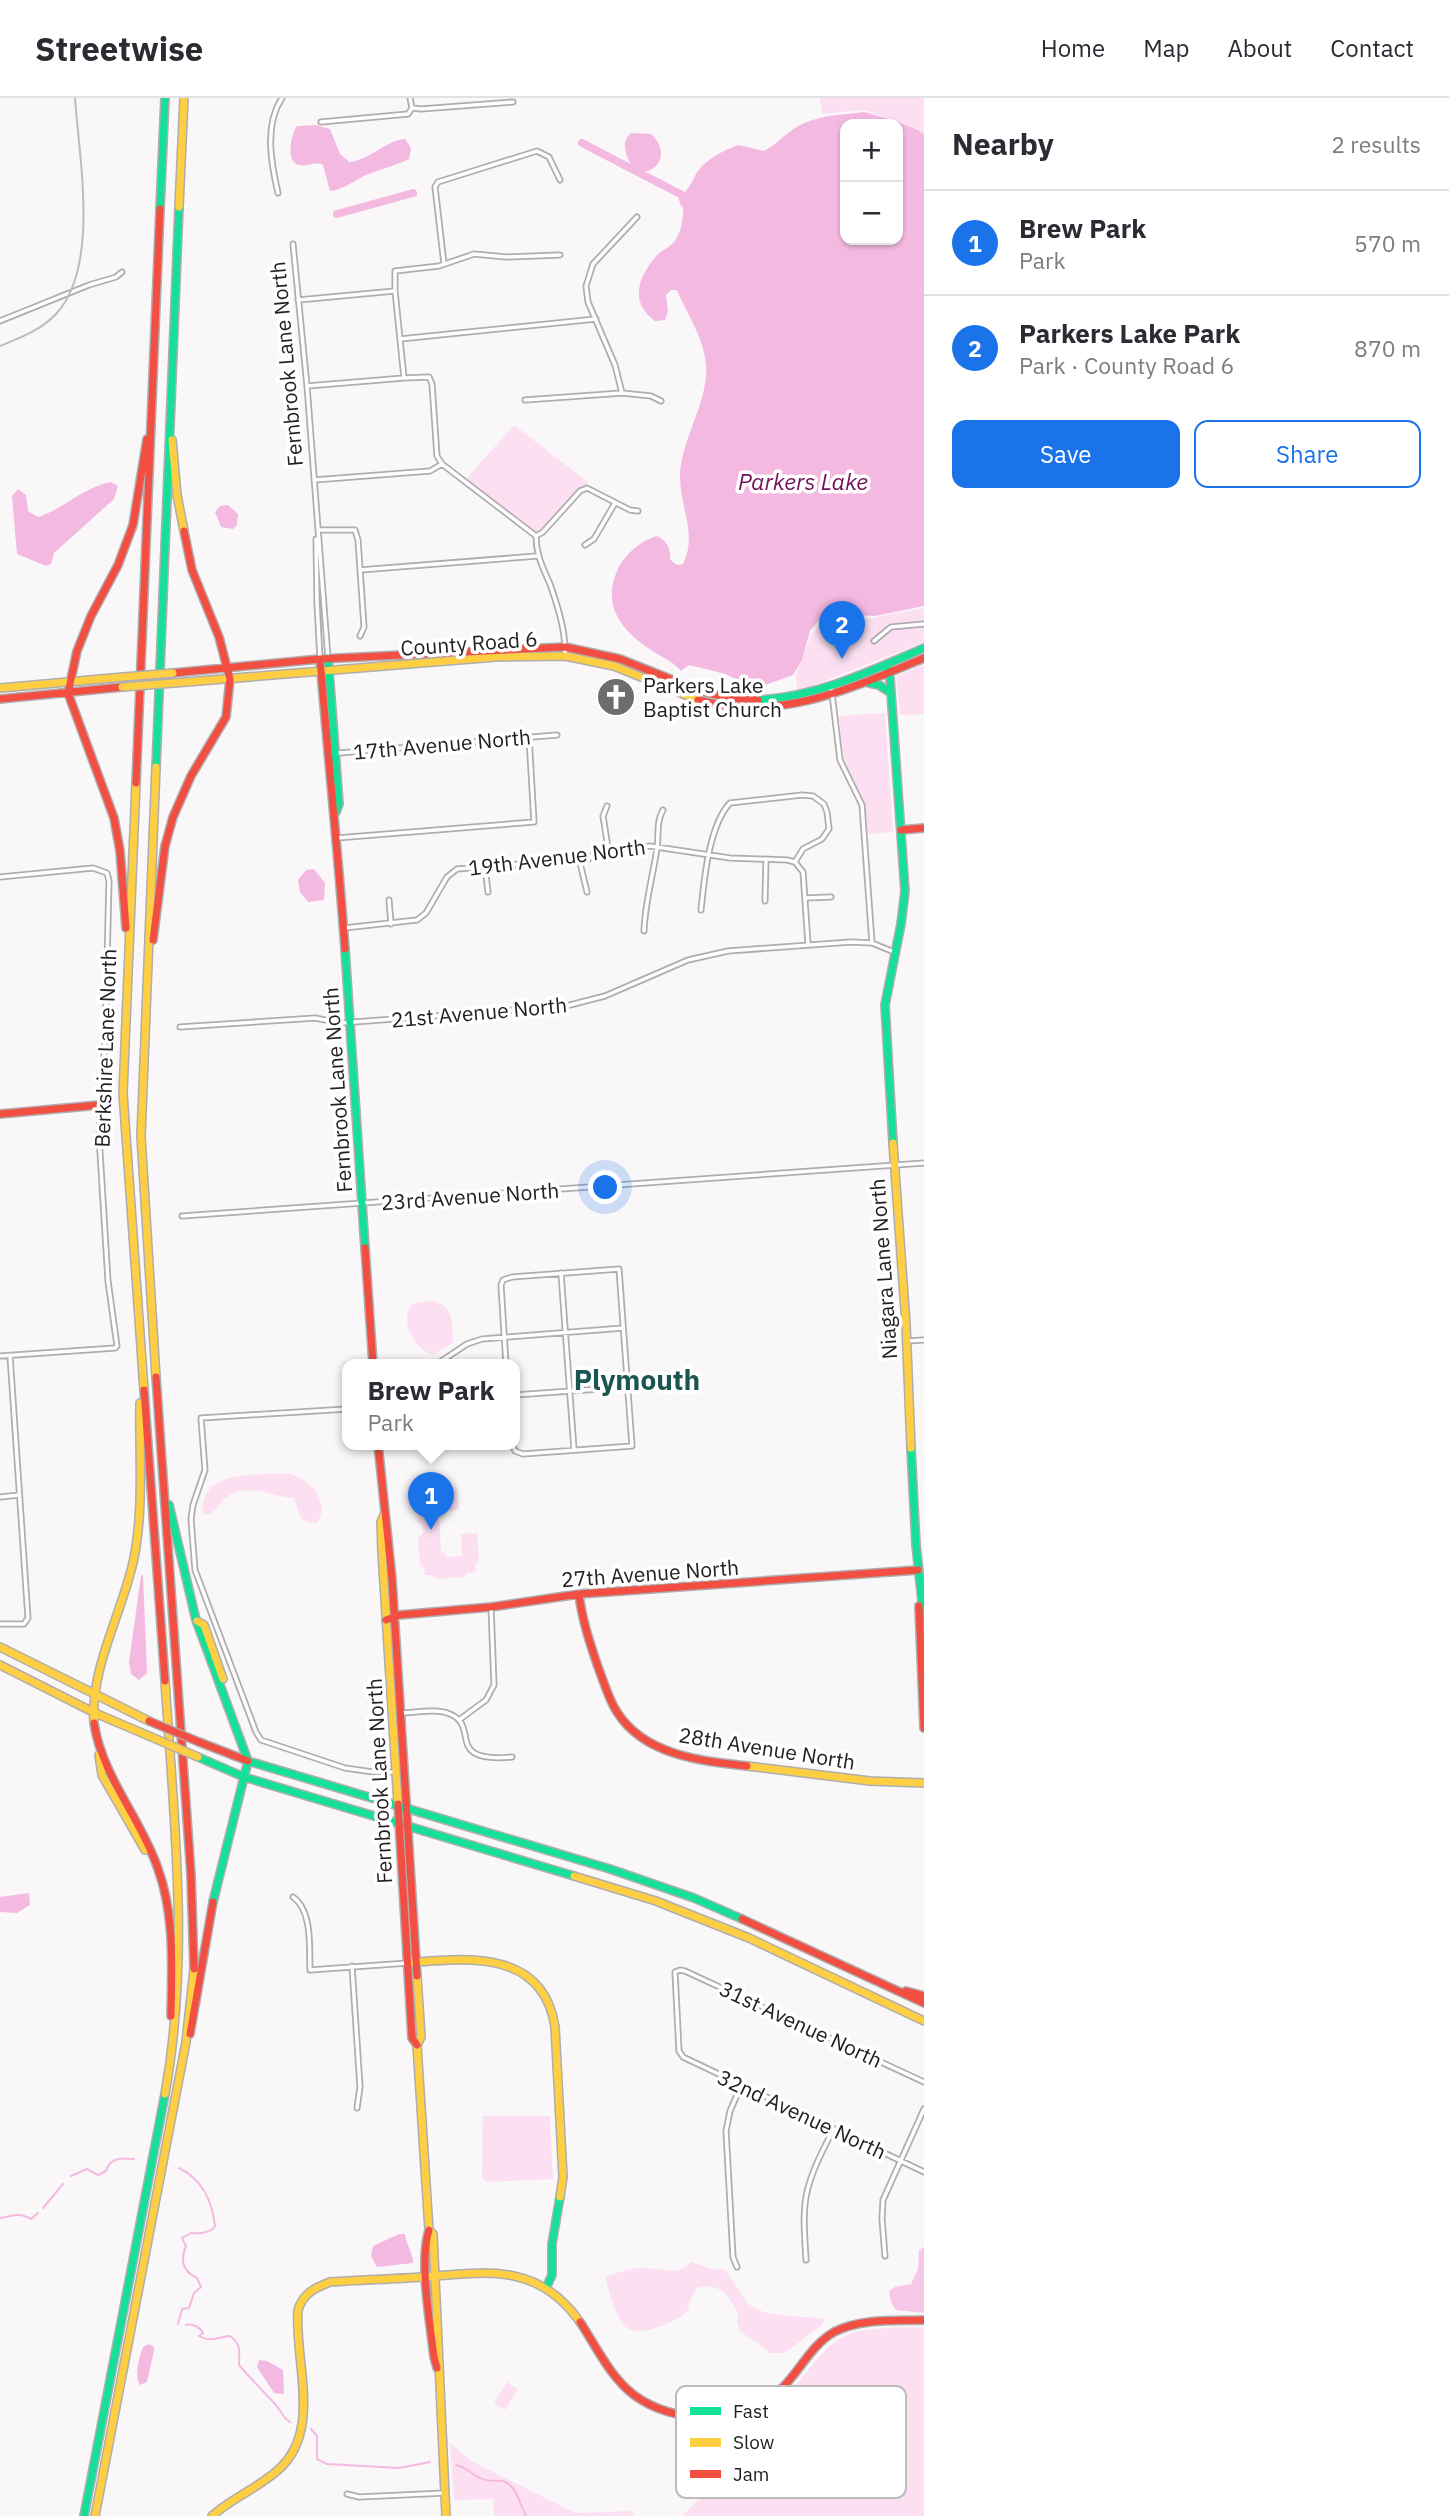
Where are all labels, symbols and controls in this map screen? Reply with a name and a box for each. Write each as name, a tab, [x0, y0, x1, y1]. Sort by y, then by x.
text: Streetwise	[35, 27, 203, 70]
text: Home	[1041, 32, 1105, 64]
text: Map	[1143, 32, 1189, 64]
text: About	[1227, 32, 1292, 64]
text: Contact	[1330, 32, 1414, 64]
map controls	[840, 119, 903, 245]
button: +	[840, 119, 903, 182]
text: Nearby	[952, 124, 1054, 163]
text: 2 results	[1331, 129, 1421, 159]
button: −	[840, 182, 903, 245]
text: Brew Park	[1019, 211, 1146, 245]
text: 1	[968, 228, 982, 258]
text: 570 m	[1354, 228, 1421, 258]
text: Park	[1019, 245, 1066, 275]
street label: Fernbrook Lane North	[263, 260, 309, 468]
text: Parkers Lake Park	[1019, 316, 1240, 350]
text: 2	[968, 333, 982, 363]
text: 870 m	[1354, 333, 1421, 363]
text: Park · County Road 6	[1019, 350, 1234, 380]
button: Save	[952, 420, 1180, 488]
button: Share	[1194, 420, 1421, 488]
water label: Parkers Lake	[738, 466, 868, 496]
pin: 2	[819, 601, 865, 659]
street label: County Road 6	[400, 624, 538, 662]
place label: Parkers Lake Baptist Church	[643, 671, 782, 723]
church icon: Parkers Lake Baptist Church	[595, 676, 637, 718]
street label: 17th Avenue North	[352, 722, 532, 766]
street label: 19th Avenue North	[467, 832, 647, 882]
street label: Berkshire Lane North	[88, 948, 122, 1148]
street label: Fernbrook Lane North	[316, 987, 358, 1193]
street label: 21st Avenue North	[390, 990, 568, 1034]
your location	[588, 1170, 622, 1204]
street label: 23rd Avenue North	[380, 1176, 560, 1216]
street label: Niagara Lane North	[863, 1178, 903, 1360]
popup	[342, 1359, 520, 1450]
district label: Plymouth	[574, 1361, 700, 1398]
text: Brew Park	[367, 1373, 495, 1407]
text: Park	[367, 1407, 414, 1437]
pin: 1	[408, 1472, 454, 1530]
street label: 27th Avenue North	[560, 1553, 740, 1593]
street label: Fernbrook Lane North	[360, 1678, 398, 1884]
street label: 28th Avenue North	[677, 1720, 857, 1776]
street label: 31st Avenue North	[715, 1974, 887, 2074]
street label: 32nd Avenue North	[713, 2063, 891, 2165]
legend	[676, 2386, 906, 2498]
text: Fast	[733, 2399, 769, 2423]
text: Slow	[733, 2430, 774, 2454]
text: Jam	[733, 2462, 769, 2486]

